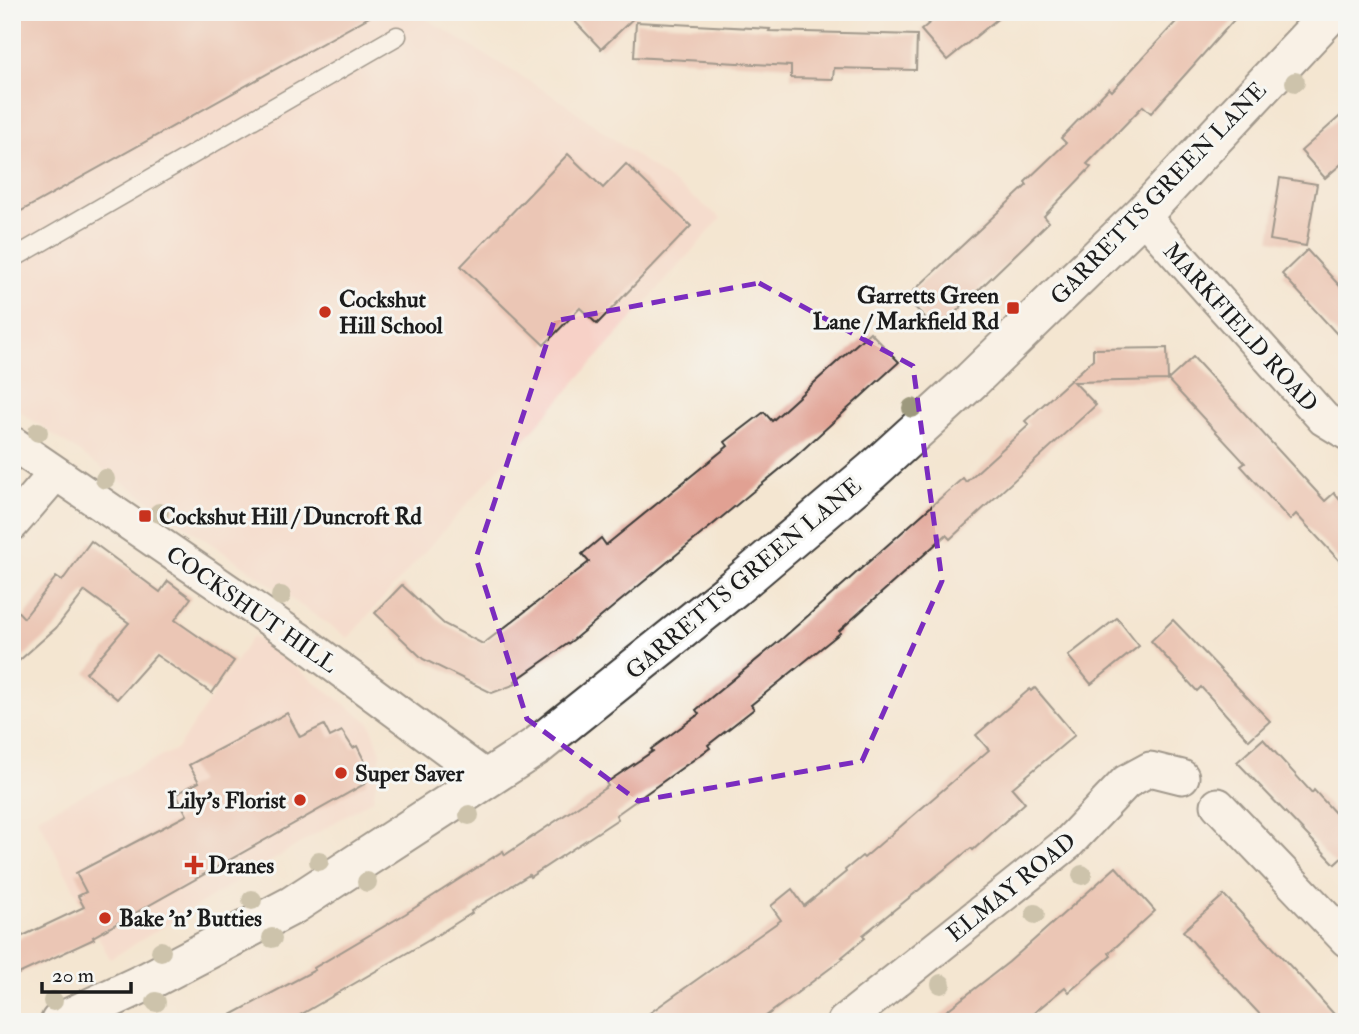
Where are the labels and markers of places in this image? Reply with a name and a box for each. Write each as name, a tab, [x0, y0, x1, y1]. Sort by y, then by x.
place label: Garretts Green Lane / Markfield Rd	[813, 281, 1000, 336]
place label: Cockshut Hill School	[339, 285, 444, 340]
marker: Garretts Green Lane / Markfield Rd	[1005, 300, 1021, 316]
marker: Cockshut Hill School	[317, 304, 333, 320]
place label: Cockshut Hill / Duncroft Rd	[159, 502, 423, 531]
marker: Cockshut Hill / Duncroft Rd	[137, 508, 153, 524]
place label: Super Saver	[355, 759, 464, 789]
marker: Super Saver	[333, 765, 349, 781]
place label: Lily's Florist	[167, 786, 287, 816]
marker: Lily's Florist	[292, 792, 308, 808]
place label: Dranes	[208, 851, 274, 880]
marker: Dranes	[186, 857, 202, 873]
place label: Bake 'n' Butties	[119, 904, 262, 933]
marker: Bake 'n' Butties	[97, 910, 113, 926]

